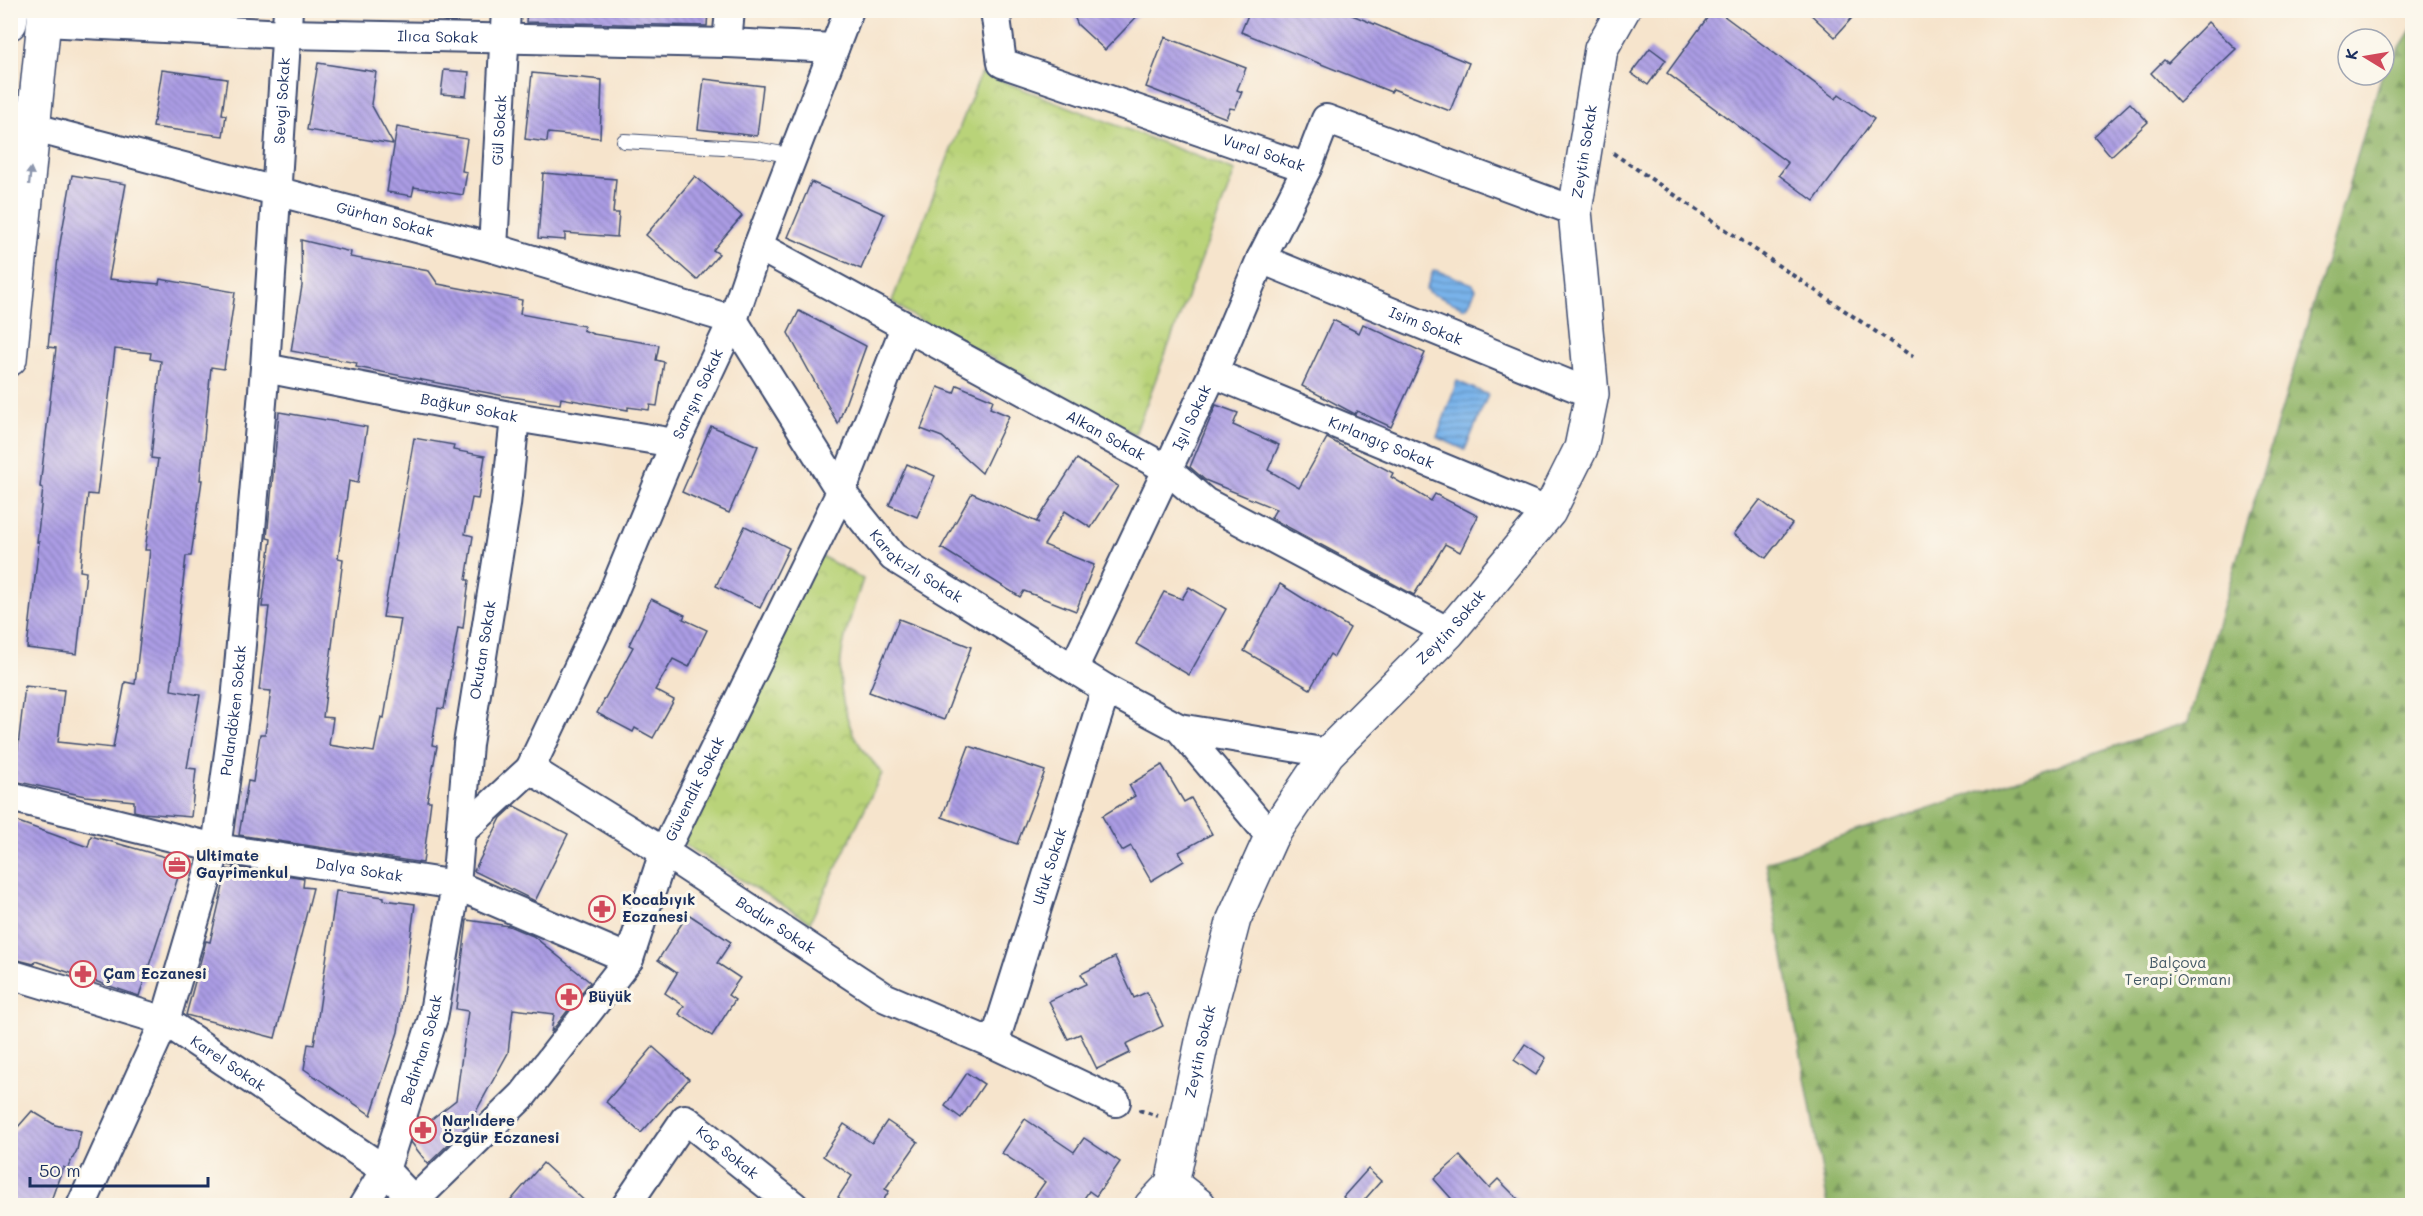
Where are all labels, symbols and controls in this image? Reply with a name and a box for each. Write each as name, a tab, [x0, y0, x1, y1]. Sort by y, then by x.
street label: Ilıca Sokak	[397, 25, 478, 47]
north arrow	[2336, 27, 2396, 87]
text: K	[2339, 47, 2362, 61]
street label: Sevgi Sokak	[268, 57, 294, 144]
street label: Gül Sokak	[487, 94, 510, 166]
street label: Zeytin Sokak	[1566, 103, 1601, 200]
street label: Vural Sokak	[1220, 129, 1308, 176]
one-way arrow	[25, 166, 35, 185]
street label: Gürhan Sokak	[334, 196, 437, 241]
street label: Isim Sokak	[1386, 301, 1466, 349]
street label: Sarışın Sokak	[667, 345, 727, 442]
street label: Işıl Sokak	[1167, 381, 1215, 453]
street label: Bağkur Sokak	[419, 388, 520, 426]
street label: Alkan Sokak	[1063, 405, 1149, 464]
street label: Kırlangıç Sokak	[1326, 411, 1437, 472]
street label: Karakızlı Sokak	[866, 525, 967, 607]
street label: Zeytin Sokak	[1411, 585, 1489, 668]
street label: Okutan Sokak	[464, 599, 500, 701]
street label: Palandöken Sokak	[215, 644, 250, 777]
street label: Güvendik Sokak	[660, 733, 728, 845]
street label: Ufuk Sokak	[1028, 825, 1071, 907]
place label: Ultimate Gayrimenkul	[196, 845, 288, 882]
office icon: Ultimate Gayrimenkul	[162, 850, 192, 880]
street label: Dalya Sokak	[314, 852, 404, 886]
place label: Kocabıyık Eczanesi	[622, 889, 695, 926]
street label: Bodur Sokak	[733, 891, 820, 958]
pharmacy icon: Kocabıyık Eczanesi	[587, 894, 617, 924]
park label: Balçova Terapi Ormanı	[2125, 952, 2231, 989]
pharmacy icon: Çam Eczanesi	[68, 959, 98, 989]
place label: Çam Eczanesi	[103, 963, 207, 983]
pharmacy icon: Büyük	[554, 982, 584, 1012]
place label: Büyük	[588, 986, 632, 1006]
street label: Bedirhan Sokak	[395, 993, 446, 1107]
street label: Zeytin Sokak	[1179, 1003, 1220, 1099]
street label: Karel Sokak	[187, 1030, 270, 1095]
place label: Narlıdere Özgür Eczanesi	[442, 1110, 560, 1147]
pharmacy icon: Narlıdere Özgür Eczanesi	[408, 1115, 438, 1145]
street label: Koç Sokak	[692, 1121, 763, 1183]
scale bar	[30, 1150, 208, 1188]
text: 50 m	[39, 1158, 81, 1182]

